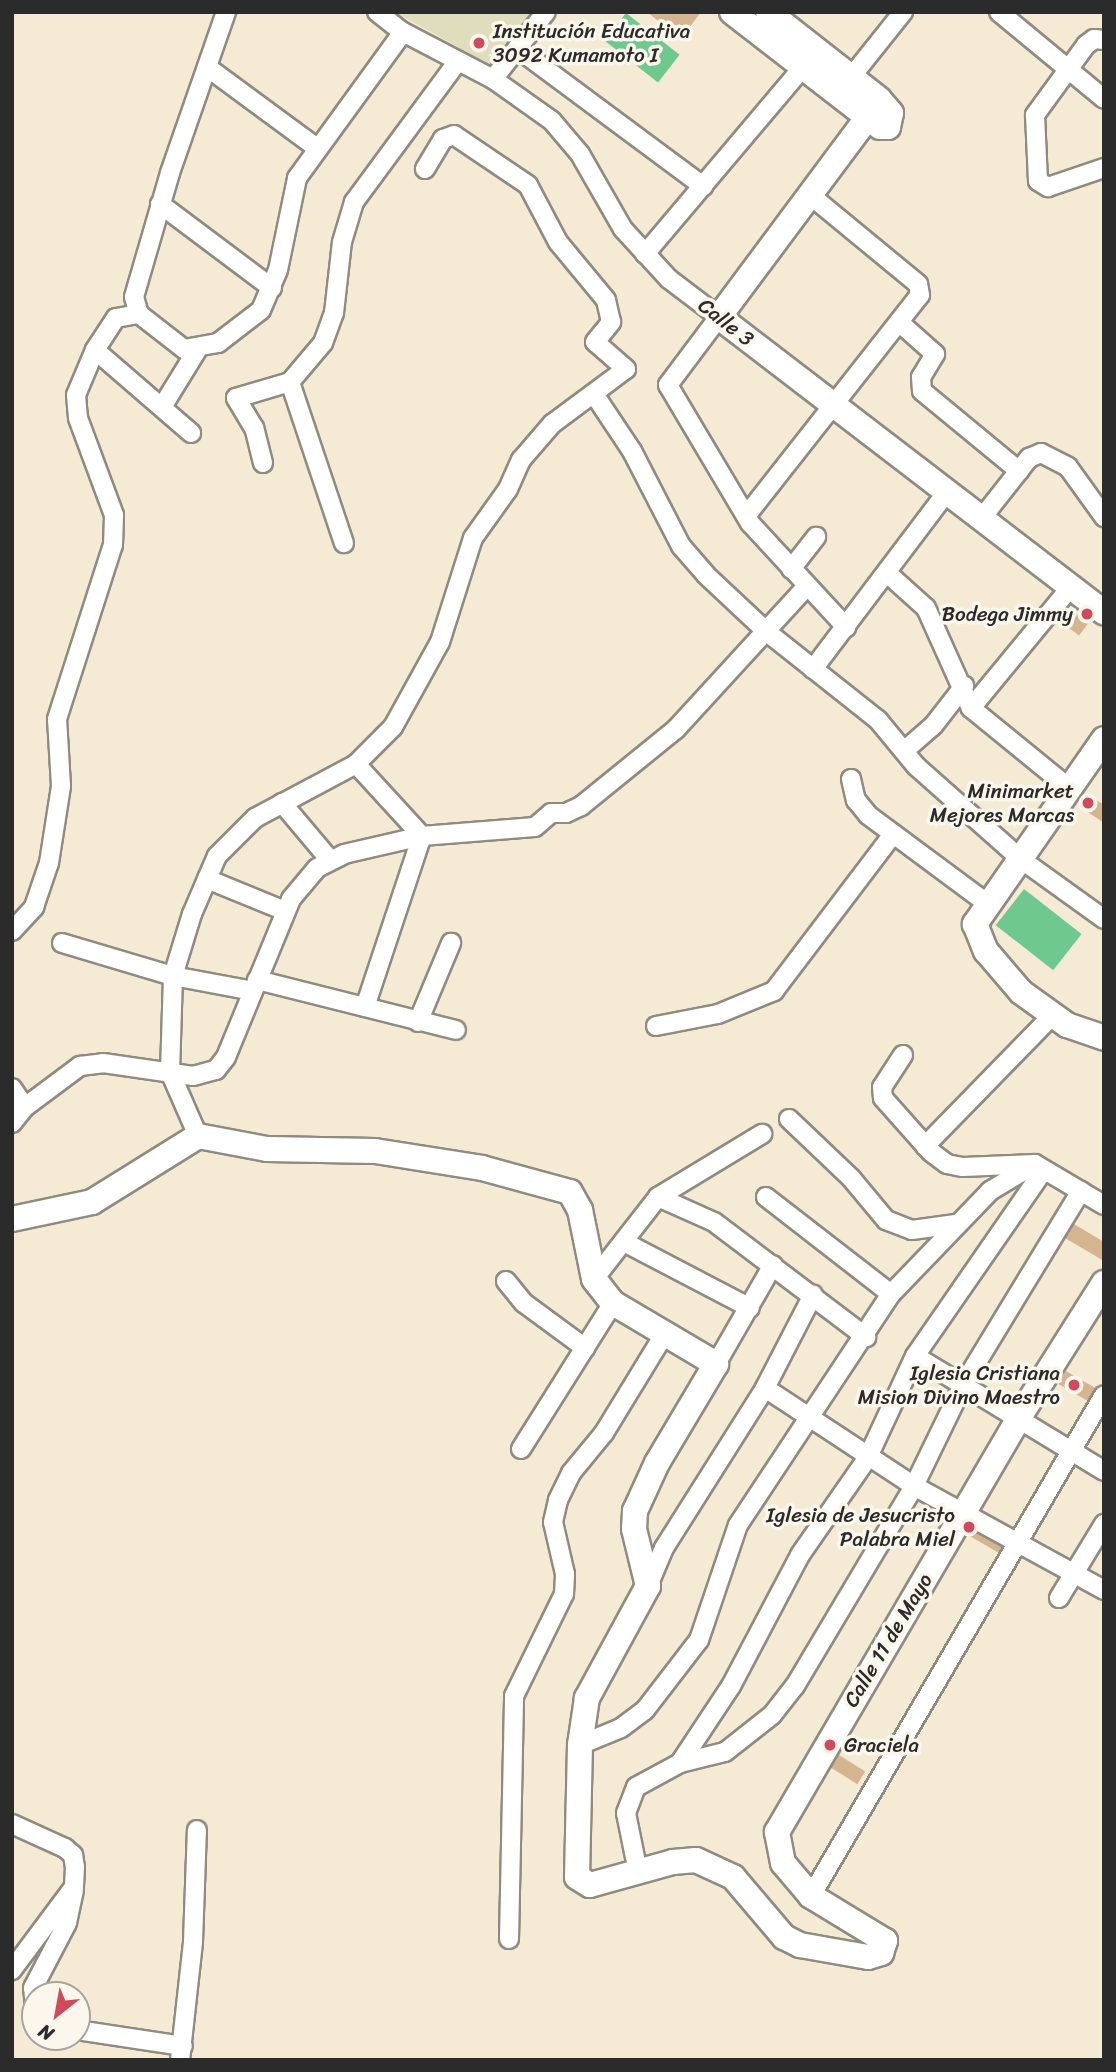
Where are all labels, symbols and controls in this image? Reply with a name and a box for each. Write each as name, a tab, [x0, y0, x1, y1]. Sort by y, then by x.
place label: Institución Educativa 3092 Kumamoto I	[493, 18, 690, 68]
marker: Institución Educativa 3092 Kumamoto I	[471, 35, 487, 51]
street label: Calle 3	[693, 293, 759, 351]
place label: Bodega Jimmy	[942, 601, 1073, 627]
marker: Bodega Jimmy	[1079, 606, 1095, 622]
place label: Minimarket Mejores Marcas	[930, 778, 1074, 828]
marker: Minimarket Mejores Marcas	[1080, 795, 1096, 811]
place label: Iglesia Cristiana Mision Divino Maestro	[857, 1360, 1060, 1410]
marker: Iglesia Cristiana Mision Divino Maestro	[1066, 1377, 1082, 1393]
place label: Iglesia de Jesucristo Palabra Miel	[766, 1502, 955, 1552]
marker: Iglesia de Jesucristo Palabra Miel	[961, 1519, 977, 1535]
street label: Calle 11 de Mayo	[838, 1568, 938, 1712]
place label: Graciela	[844, 1732, 919, 1758]
marker: Graciela	[822, 1737, 838, 1753]
north arrow	[21, 1981, 91, 2051]
text: N	[32, 2015, 60, 2050]

